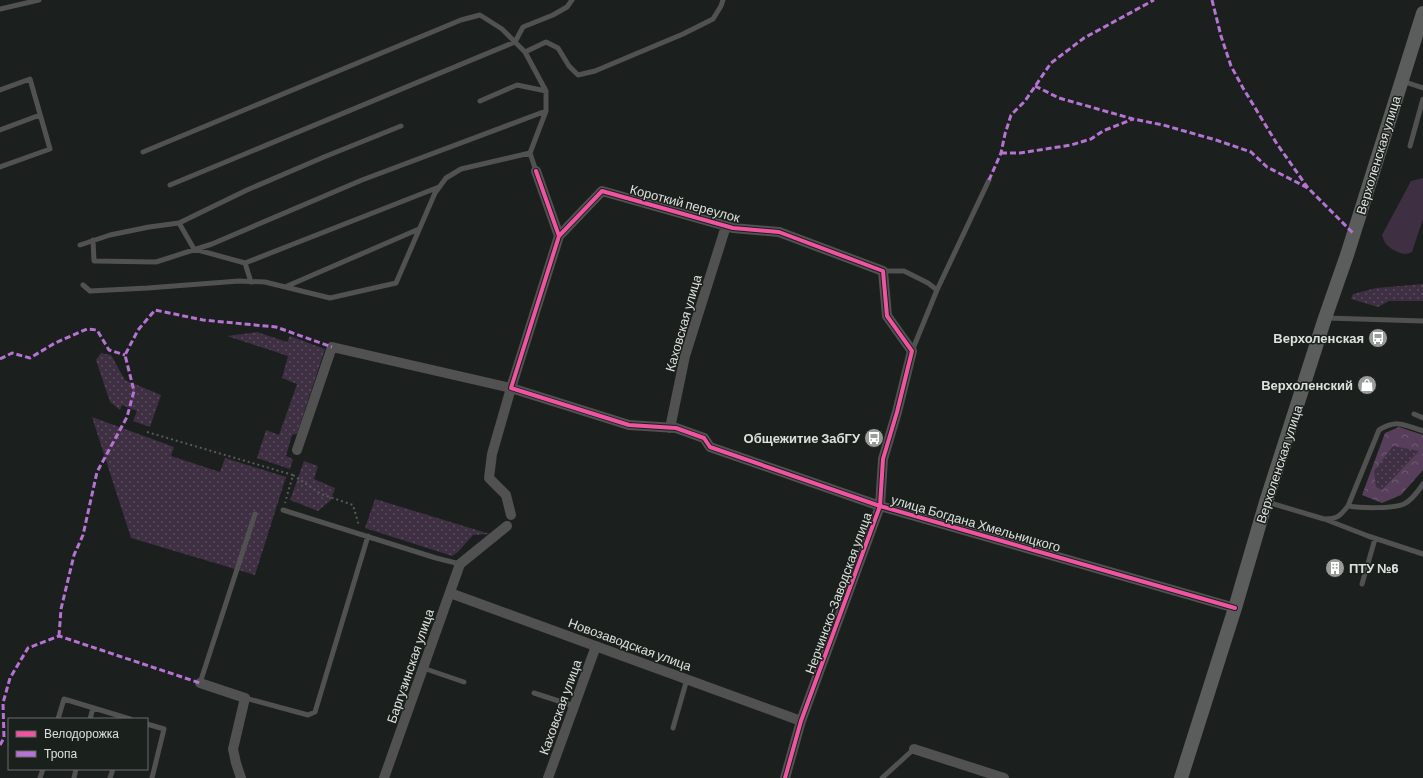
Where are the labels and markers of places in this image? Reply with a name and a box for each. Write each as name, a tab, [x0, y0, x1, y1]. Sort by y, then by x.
bus stop icon: Верхоленская	[1367, 327, 1389, 349]
place label: Верхоленская	[1273, 330, 1364, 346]
shop icon: Верхоленский	[1356, 374, 1378, 396]
place label: Верхоленский	[1261, 377, 1353, 393]
bus stop icon: Общежитие ЗабГУ	[863, 427, 885, 449]
place label: Общежитие ЗабГУ	[744, 430, 861, 446]
building icon: ПТУ №6	[1324, 557, 1346, 579]
place label: ПТУ №6	[1349, 560, 1398, 576]

